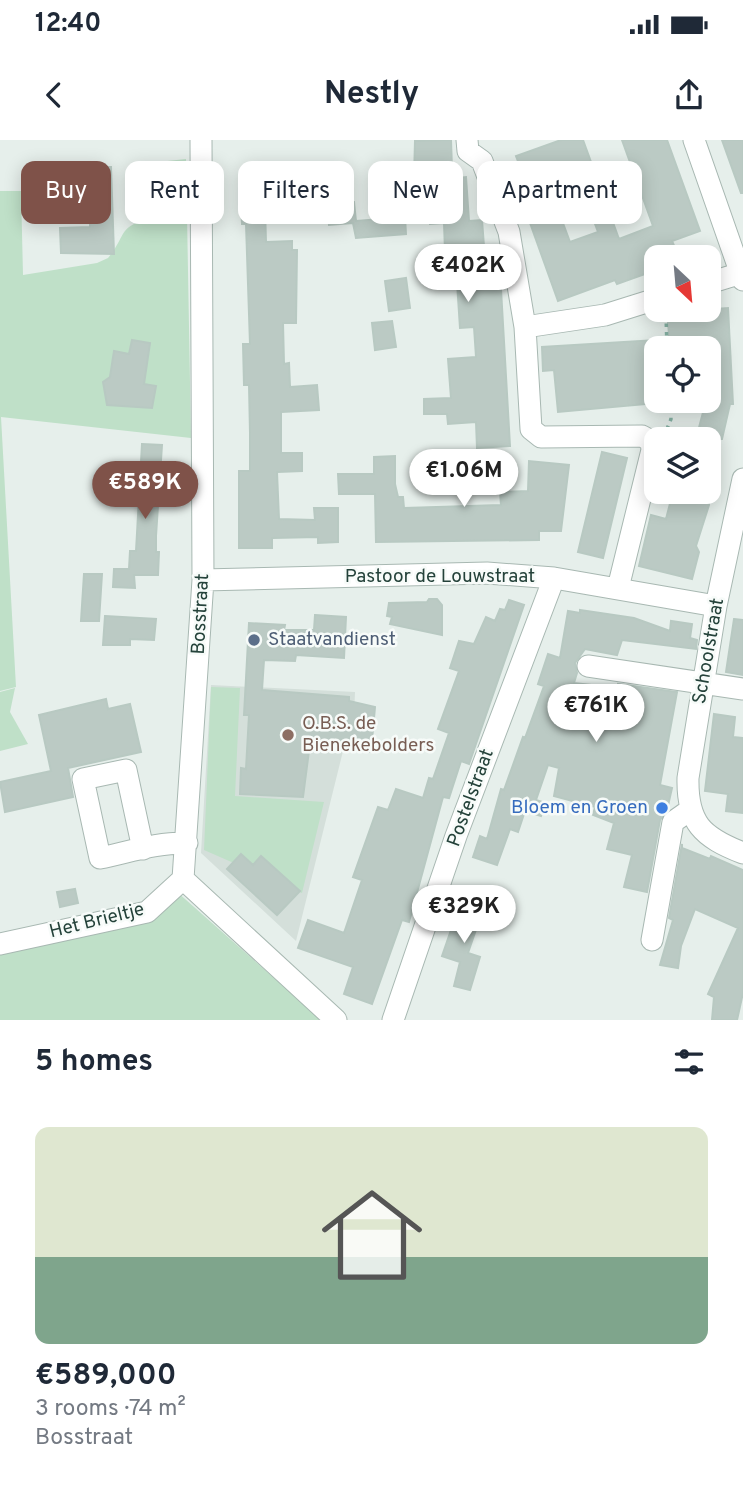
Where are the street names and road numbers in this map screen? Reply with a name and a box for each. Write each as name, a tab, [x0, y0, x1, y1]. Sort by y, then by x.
street label: Pastoor de Louwstraat	[345, 565, 535, 589]
street label: Bosstraat	[187, 573, 215, 655]
street label: Schoolstraat	[688, 596, 730, 706]
street label: Postelstraat	[442, 746, 500, 850]
street label: Het Brieltje	[47, 898, 147, 944]

